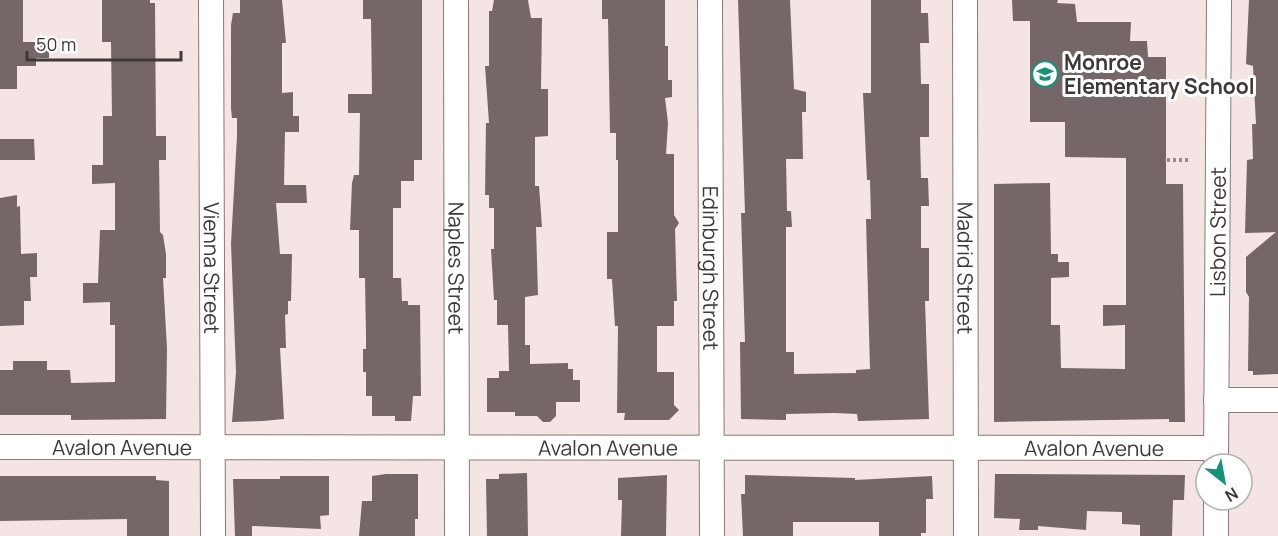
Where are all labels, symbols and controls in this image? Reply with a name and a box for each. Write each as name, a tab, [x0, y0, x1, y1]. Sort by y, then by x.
scale bar	[27, 24, 182, 62]
text: 50 m	[36, 32, 76, 56]
place label: Monroe Elementary School	[1064, 48, 1255, 100]
school or university icon: Monroe Elementary School	[1030, 59, 1060, 89]
street label: Lisbon Street	[1203, 167, 1232, 297]
street label: Edinburgh Street	[697, 186, 725, 350]
street label: Vienna Street	[198, 202, 226, 334]
street label: Naples Street	[442, 202, 471, 334]
street label: Madrid Street	[951, 202, 980, 334]
street label: Avalon Avenue	[52, 433, 192, 461]
street label: Avalon Avenue	[538, 433, 678, 462]
street label: Avalon Avenue	[1024, 434, 1164, 462]
north arrow	[1194, 452, 1254, 512]
text: N	[1221, 482, 1242, 507]

